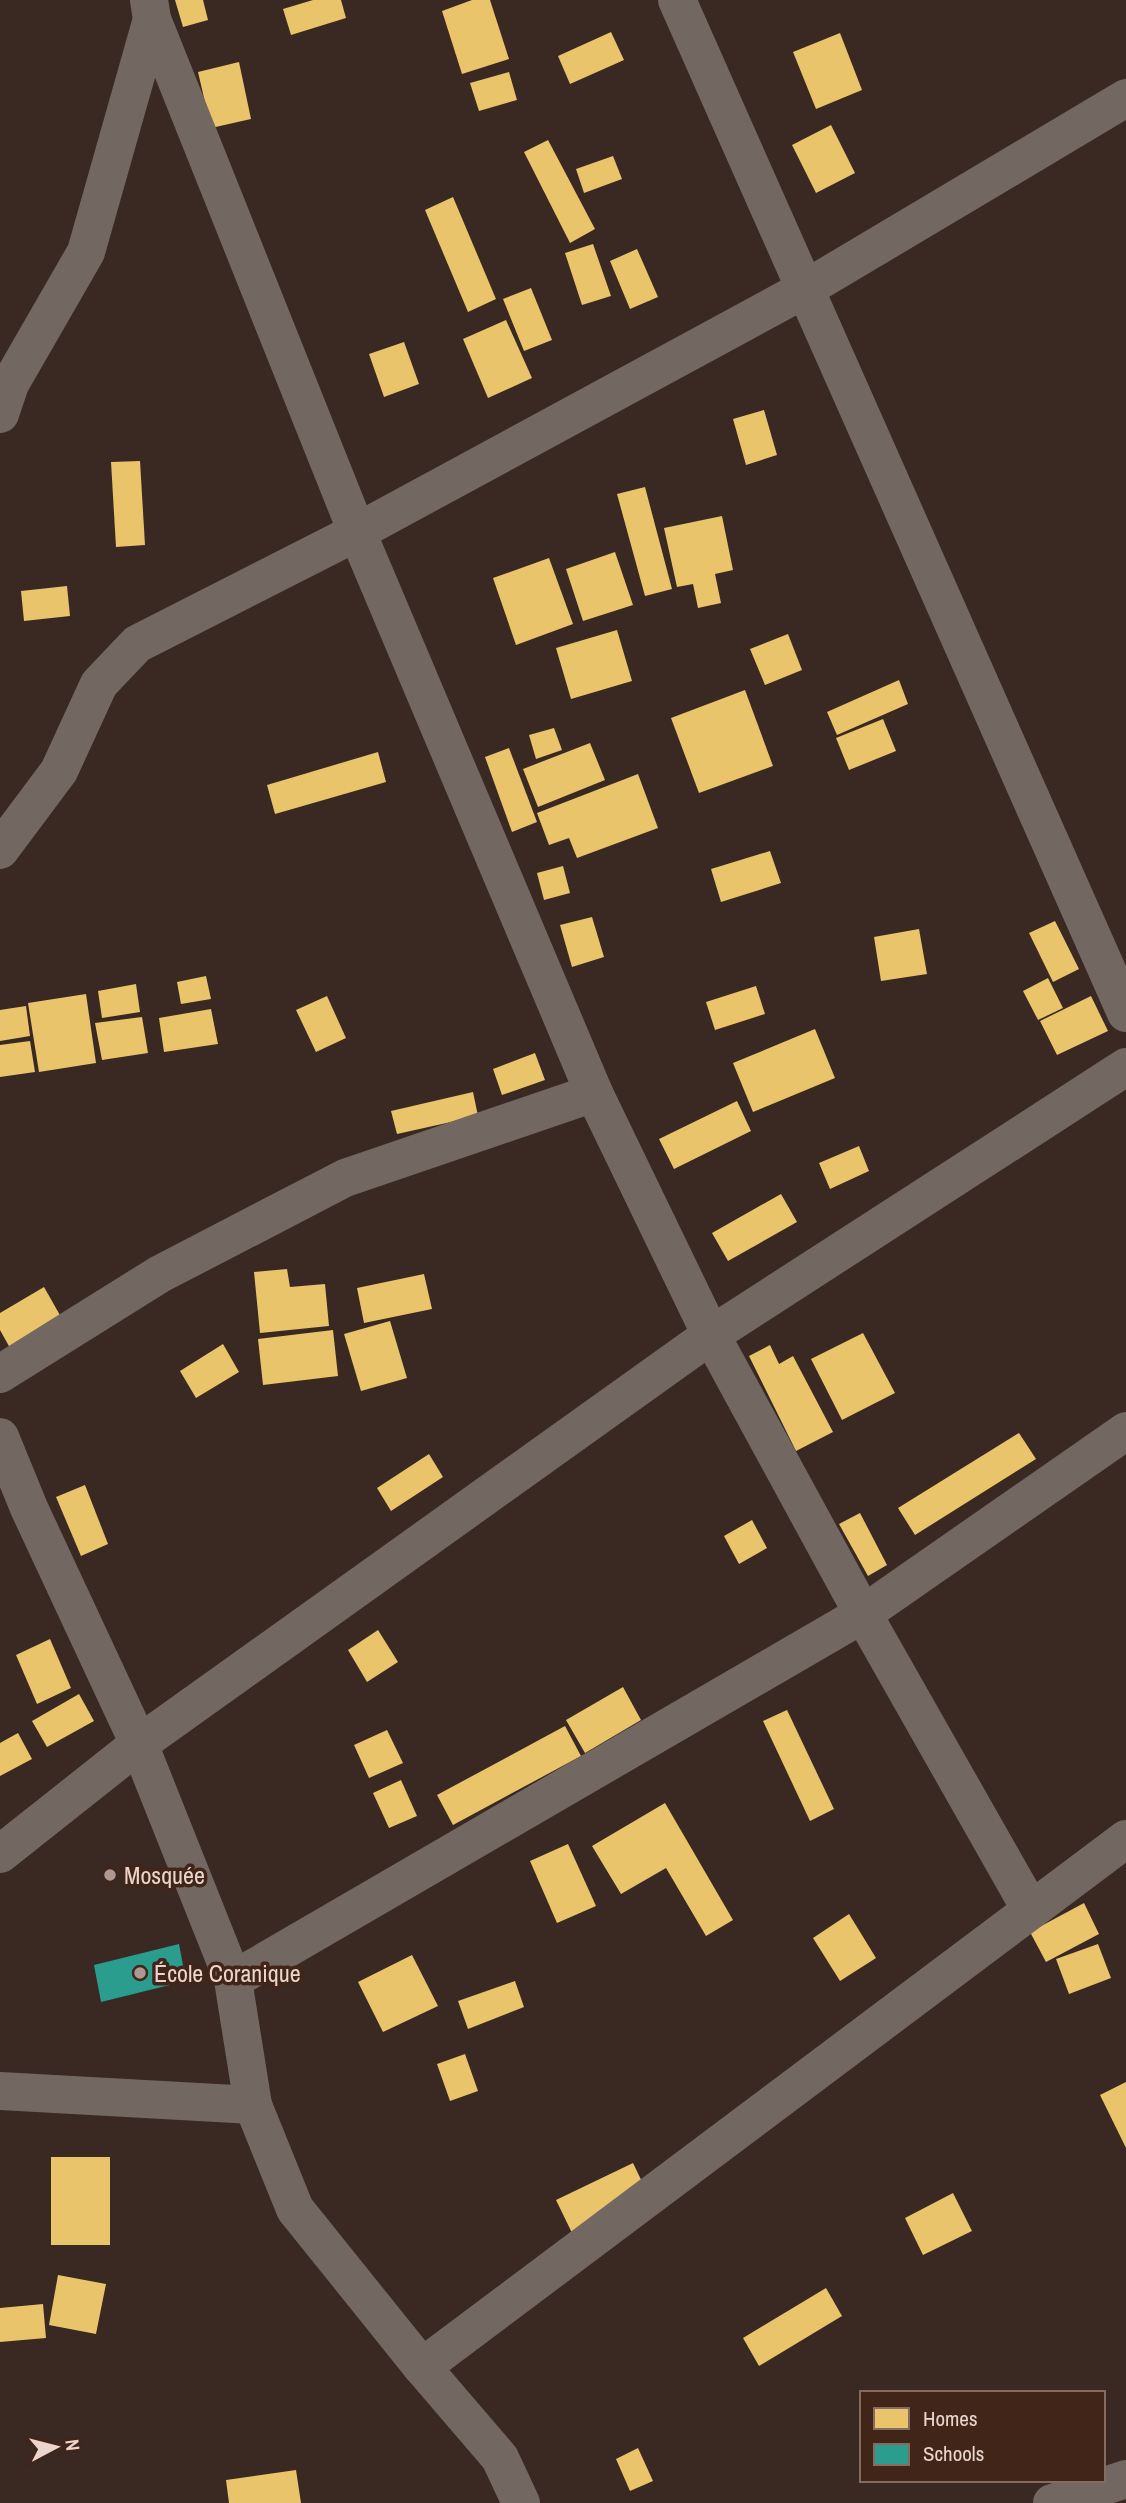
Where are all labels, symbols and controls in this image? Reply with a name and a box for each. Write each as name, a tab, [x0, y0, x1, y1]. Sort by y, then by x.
place label: Mosquée	[124, 1859, 205, 1891]
marker: Mosquée	[102, 1867, 118, 1883]
place label: École Coranique	[154, 1957, 301, 1989]
marker: École Coranique	[132, 1965, 148, 1981]
legend	[860, 2391, 1105, 2482]
text: Homes	[923, 2404, 978, 2433]
north arrow	[21, 2412, 91, 2482]
text: N	[59, 2438, 86, 2452]
text: Schools	[923, 2439, 984, 2468]

